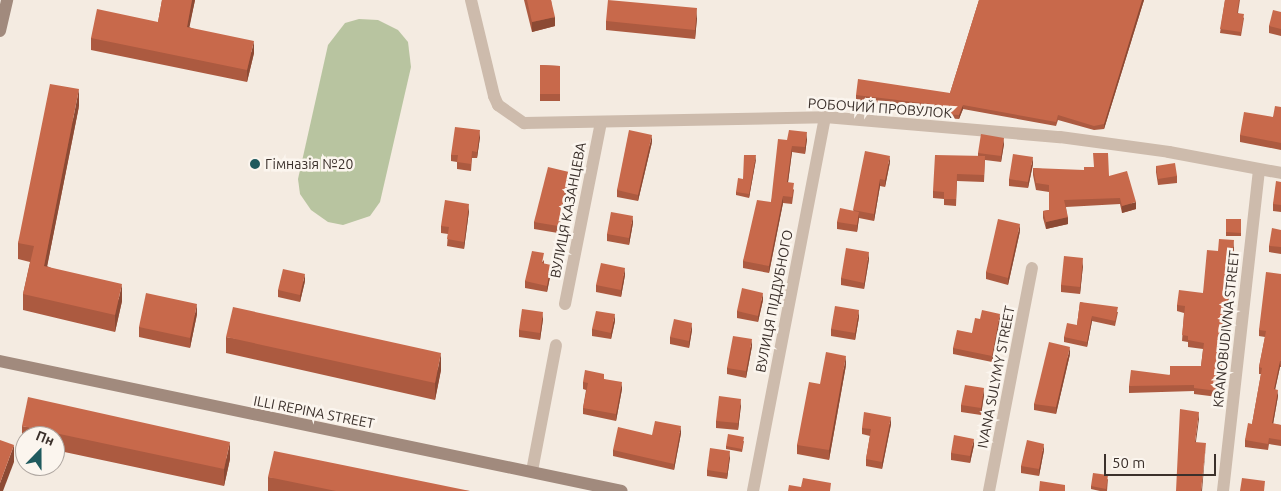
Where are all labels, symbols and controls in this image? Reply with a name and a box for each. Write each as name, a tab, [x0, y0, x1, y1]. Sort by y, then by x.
street label: РОБОЧИЙ ПРОВУЛОК	[807, 95, 953, 121]
street label: ВУЛИЦЯ КАЗАНЦЕВА	[547, 141, 589, 279]
place label: Гімназія №20	[265, 156, 354, 172]
marker: Гімназія №20	[249, 158, 261, 170]
street label: ВУЛИЦЯ ПІДДУБНОГО	[752, 228, 796, 374]
street label: KRANOBUDIVNA STREET	[1209, 250, 1243, 408]
street label: IVANA SULYMY STREET	[974, 304, 1018, 450]
street label: ILLI REPINA STREET	[252, 392, 376, 432]
north arrow	[15, 426, 65, 476]
text: Пн	[34, 427, 57, 449]
scale bar	[1106, 444, 1218, 476]
text: 50 m	[1112, 454, 1145, 471]

